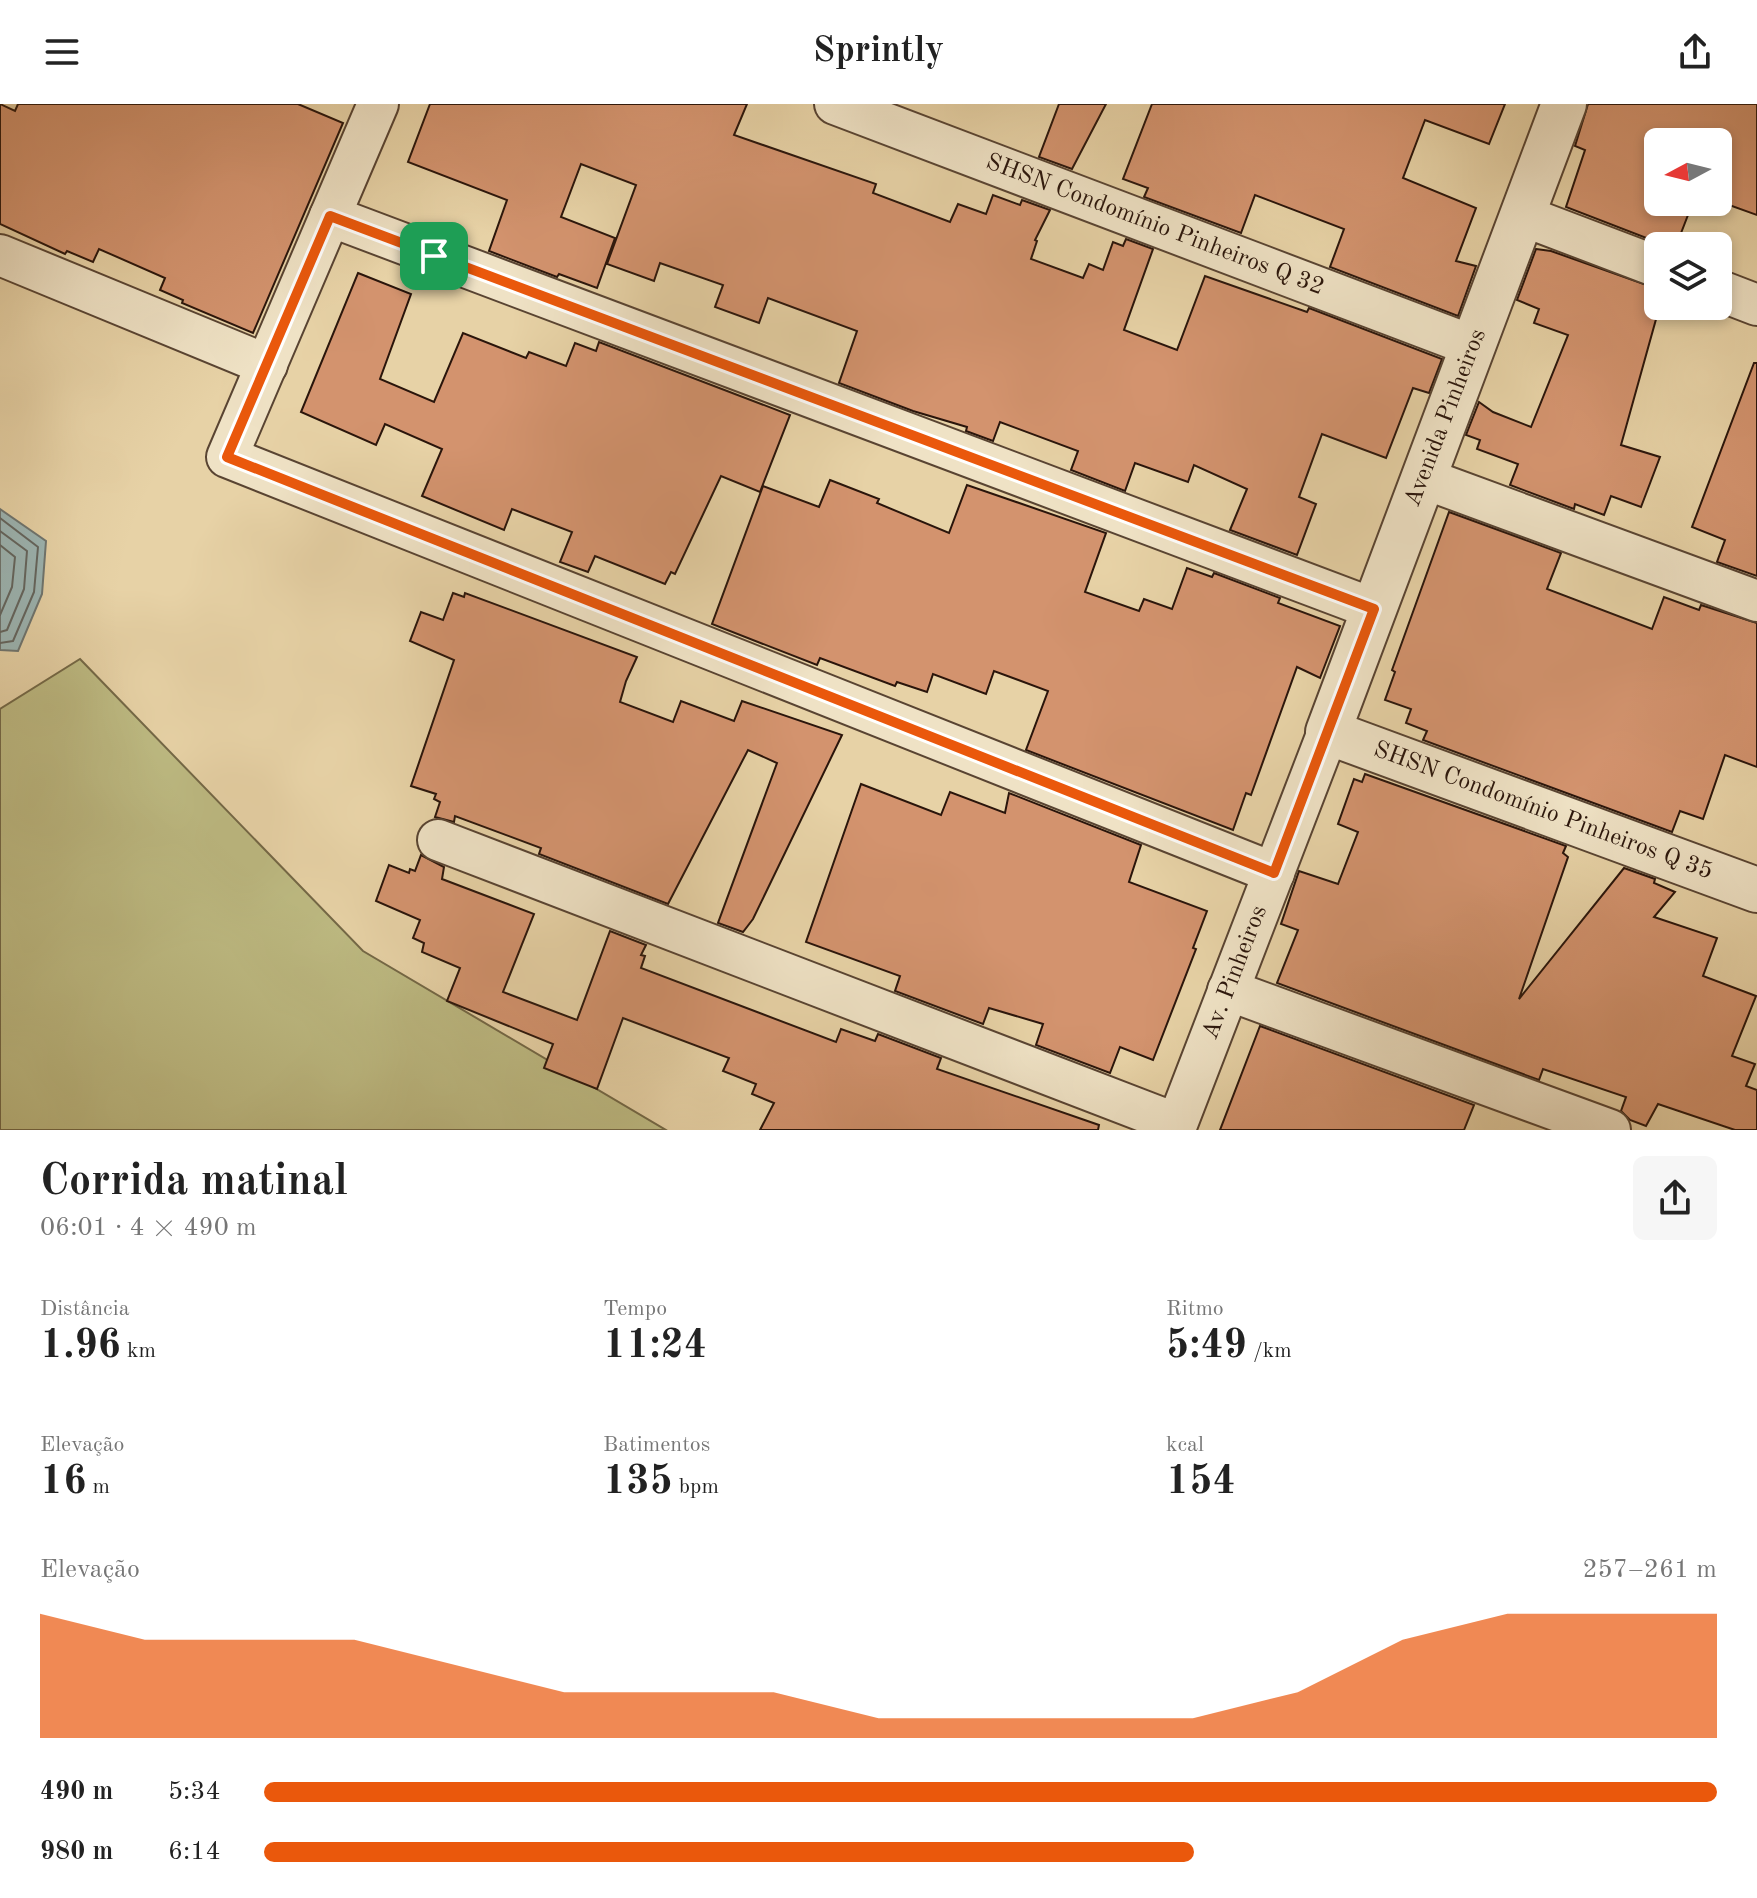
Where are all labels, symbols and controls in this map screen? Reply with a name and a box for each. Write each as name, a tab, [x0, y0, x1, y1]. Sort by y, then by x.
icon: menu	[40, 30, 84, 74]
icon: share	[1673, 30, 1717, 74]
text: Sprintly	[813, 34, 944, 70]
north arrow	[1644, 128, 1732, 216]
map controls	[1644, 128, 1732, 320]
street label: SHSN Condomínio Pinheiros Q 32	[982, 150, 1327, 300]
pin	[400, 222, 468, 290]
button: layers	[1644, 232, 1732, 320]
icon: arrive	[412, 234, 456, 278]
street label: Avenida Pinheiros	[1401, 326, 1491, 510]
street label: SHSN Condomínio Pinheiros Q 35	[1370, 738, 1716, 885]
street label: Av. Pinheiros	[1199, 902, 1272, 1043]
button: share	[1633, 1156, 1717, 1240]
text: Corrida matinal	[40, 1160, 348, 1204]
text: 06:01 · 4 × 490 m	[40, 1215, 257, 1241]
text: Distância	[40, 1298, 130, 1320]
text: Tempo	[603, 1298, 667, 1320]
text: Ritmo	[1166, 1298, 1224, 1320]
text: 1.96	[40, 1327, 121, 1367]
text: 11:24	[603, 1327, 707, 1367]
text: 5:49	[1166, 1327, 1247, 1367]
text: km	[121, 1340, 156, 1362]
text: /km	[1247, 1340, 1292, 1362]
text: Elevação	[40, 1434, 124, 1456]
text: Batimentos	[603, 1434, 710, 1456]
text: kcal	[1166, 1434, 1204, 1456]
text: 16	[40, 1463, 86, 1503]
text: 135	[603, 1463, 673, 1503]
text: 154	[1166, 1463, 1236, 1503]
text: m	[86, 1476, 110, 1498]
text: bpm	[673, 1476, 719, 1498]
text: Elevação	[40, 1557, 140, 1583]
text: 257–261 m	[1582, 1557, 1717, 1583]
text: 490 m	[40, 1779, 113, 1805]
text: 5:34	[168, 1779, 221, 1805]
text: 980 m	[40, 1839, 113, 1865]
text: 6:14	[168, 1839, 221, 1865]

